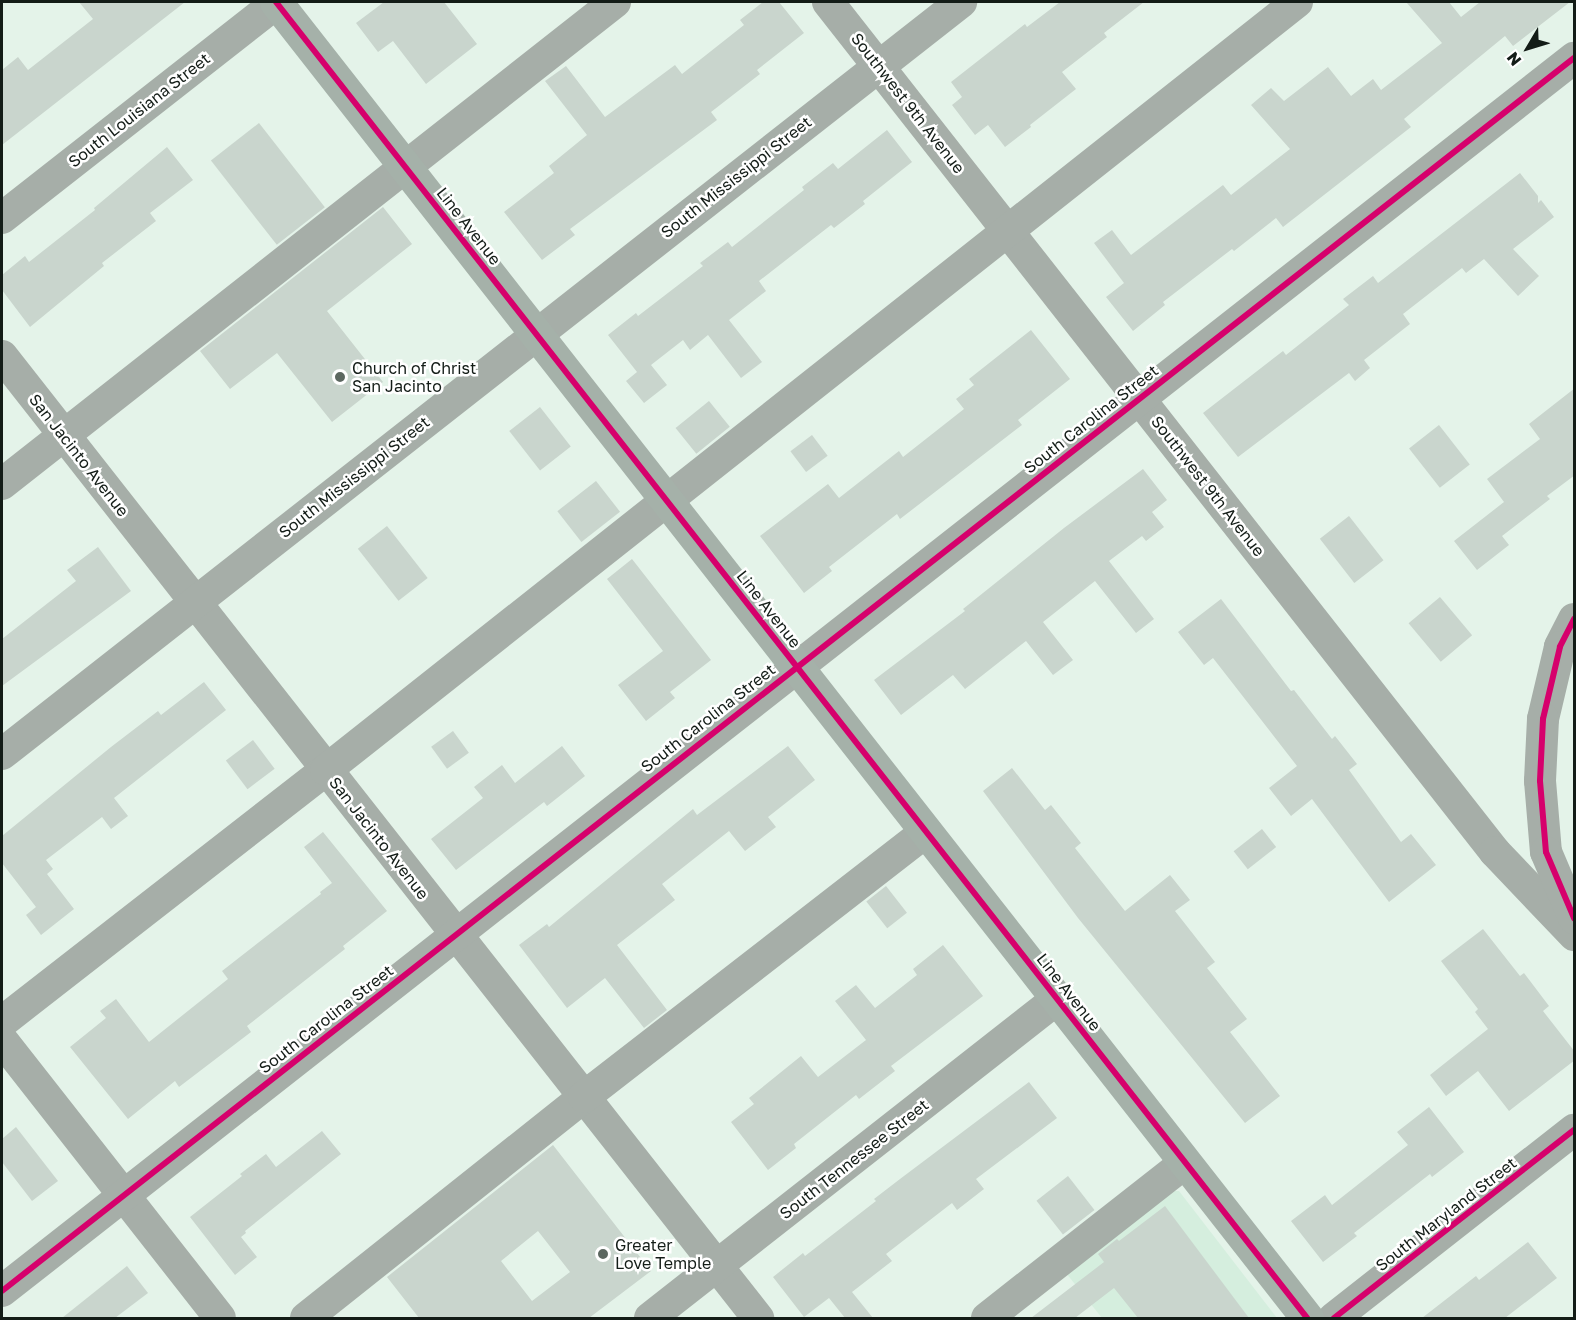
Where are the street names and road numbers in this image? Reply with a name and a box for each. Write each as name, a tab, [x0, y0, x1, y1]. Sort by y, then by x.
street label: Southwest 9th Avenue	[847, 29, 969, 177]
street label: South Louisiana Street	[64, 49, 214, 171]
street label: South Mississippi Street	[657, 112, 815, 242]
street label: Line Avenue	[433, 183, 505, 269]
street label: South Carolina Street	[1020, 361, 1162, 477]
street label: San Jacinto Avenue	[25, 390, 133, 520]
street label: South Mississippi Street	[275, 412, 433, 542]
street label: Southwest 9th Avenue	[1147, 412, 1269, 560]
street label: Line Avenue	[733, 566, 805, 652]
street label: South Carolina Street	[637, 660, 779, 776]
street label: San Jacinto Avenue	[325, 773, 433, 903]
street label: Line Avenue	[1033, 949, 1105, 1035]
street label: South Carolina Street	[255, 961, 397, 1077]
street label: South Tennessee Street	[776, 1095, 932, 1223]
street label: South Maryland Street	[1372, 1153, 1520, 1275]

